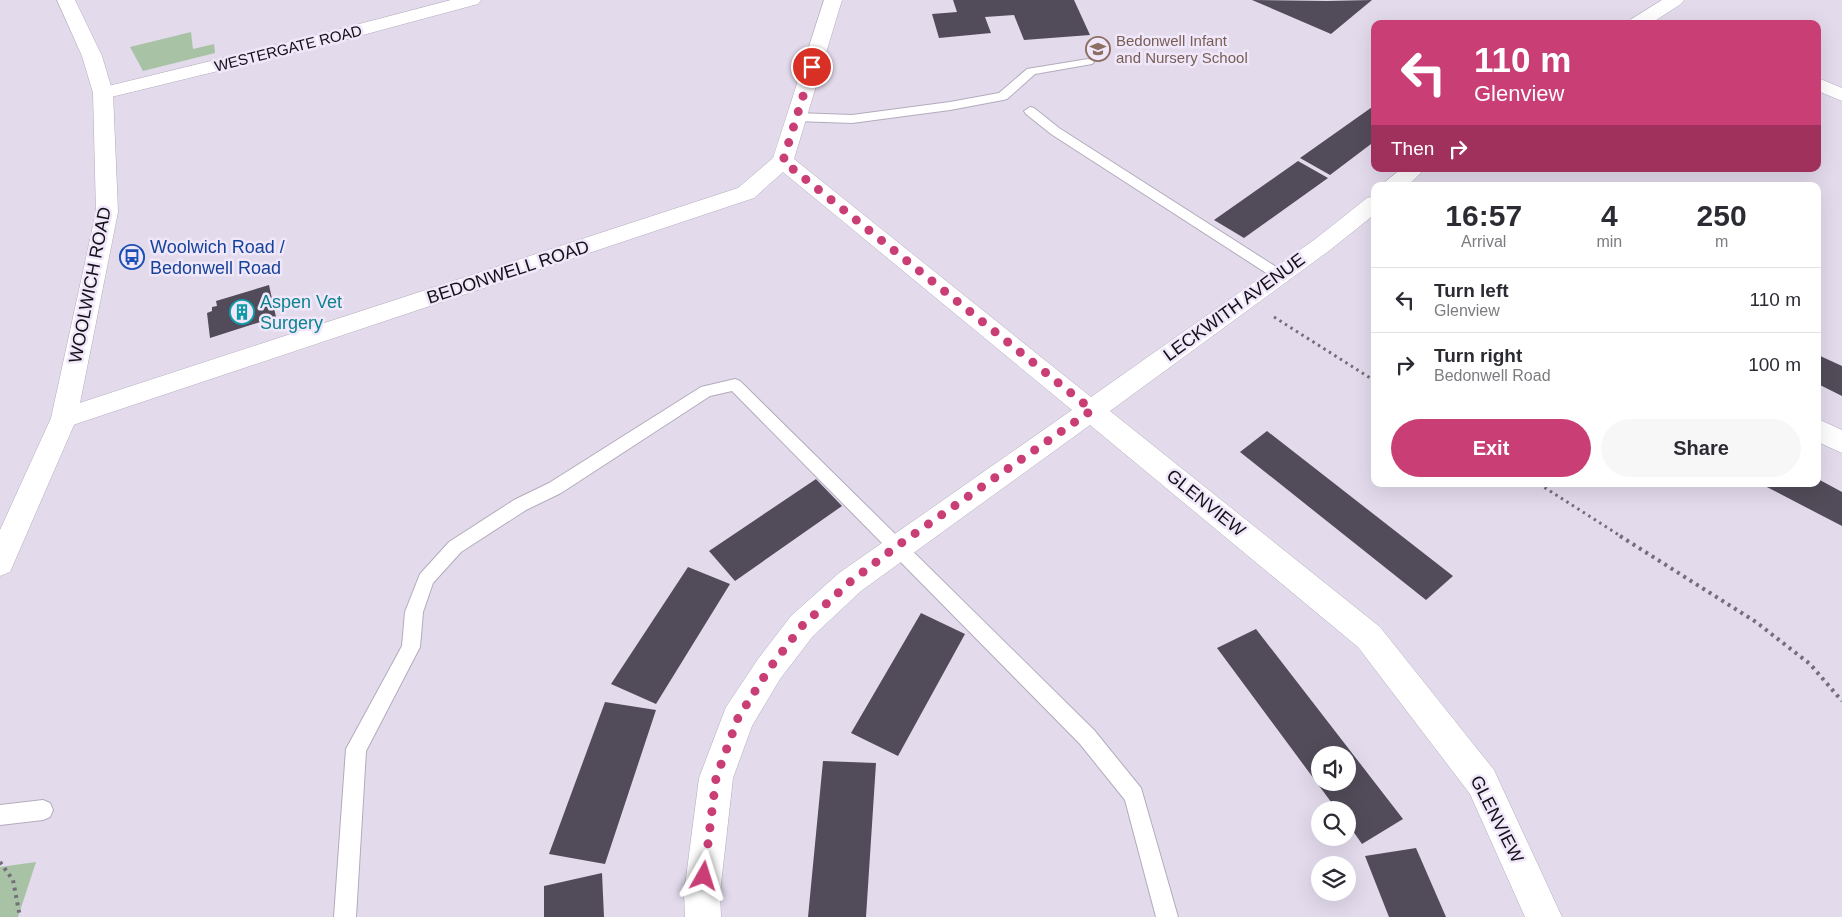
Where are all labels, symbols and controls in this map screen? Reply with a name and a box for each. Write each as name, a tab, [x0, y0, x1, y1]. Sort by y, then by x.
street label: WESTERGATE ROAD	[212, 21, 364, 75]
place label: Bedonwell Infant and Nursery School	[1116, 32, 1248, 66]
school or university icon: Bedonwell Infant and Nursery School	[1085, 36, 1111, 62]
icon: left	[1391, 40, 1456, 105]
text: 110 m	[1474, 40, 1571, 79]
pin	[791, 46, 833, 88]
icon: arrive	[798, 53, 826, 81]
text: Glenview	[1474, 81, 1564, 106]
icon: right	[1444, 135, 1472, 163]
text: Then	[1391, 138, 1434, 159]
text: 16:57	[1445, 199, 1522, 232]
text: 4	[1601, 199, 1618, 232]
text: 250	[1697, 199, 1747, 232]
street label: WOOLWICH ROAD	[65, 205, 115, 365]
text: Arrival	[1461, 233, 1506, 250]
text: min	[1596, 233, 1622, 250]
text: m	[1715, 233, 1728, 250]
street label: BEDONWELL ROAD	[424, 236, 592, 308]
place label: Woolwich Road / Bedonwell Road	[150, 237, 285, 278]
bus stop icon: Woolwich Road / Bedonwell Road	[119, 244, 145, 270]
street label: LECKWITH AVENUE	[1159, 249, 1309, 365]
text: Turn left	[1434, 280, 1509, 301]
icon: left	[1391, 286, 1419, 314]
text: 110 m	[1750, 289, 1801, 310]
place label: Aspen Vet Surgery	[260, 292, 342, 333]
building icon: Aspen Vet Surgery	[229, 299, 255, 325]
text: Glenview	[1434, 302, 1500, 319]
text: Turn right	[1434, 345, 1522, 366]
icon: right	[1391, 351, 1419, 379]
text: 100 m	[1748, 354, 1801, 375]
text: Bedonwell Road	[1434, 367, 1551, 384]
button: Exit	[1391, 419, 1591, 477]
button: Share	[1601, 419, 1801, 477]
street label: GLENVIEW	[1163, 465, 1249, 541]
map controls	[1311, 746, 1356, 901]
button: sound	[1311, 746, 1356, 791]
street label: GLENVIEW	[1467, 772, 1527, 866]
button: search	[1311, 801, 1356, 846]
position arrow	[677, 849, 729, 901]
button: layers	[1311, 856, 1356, 901]

